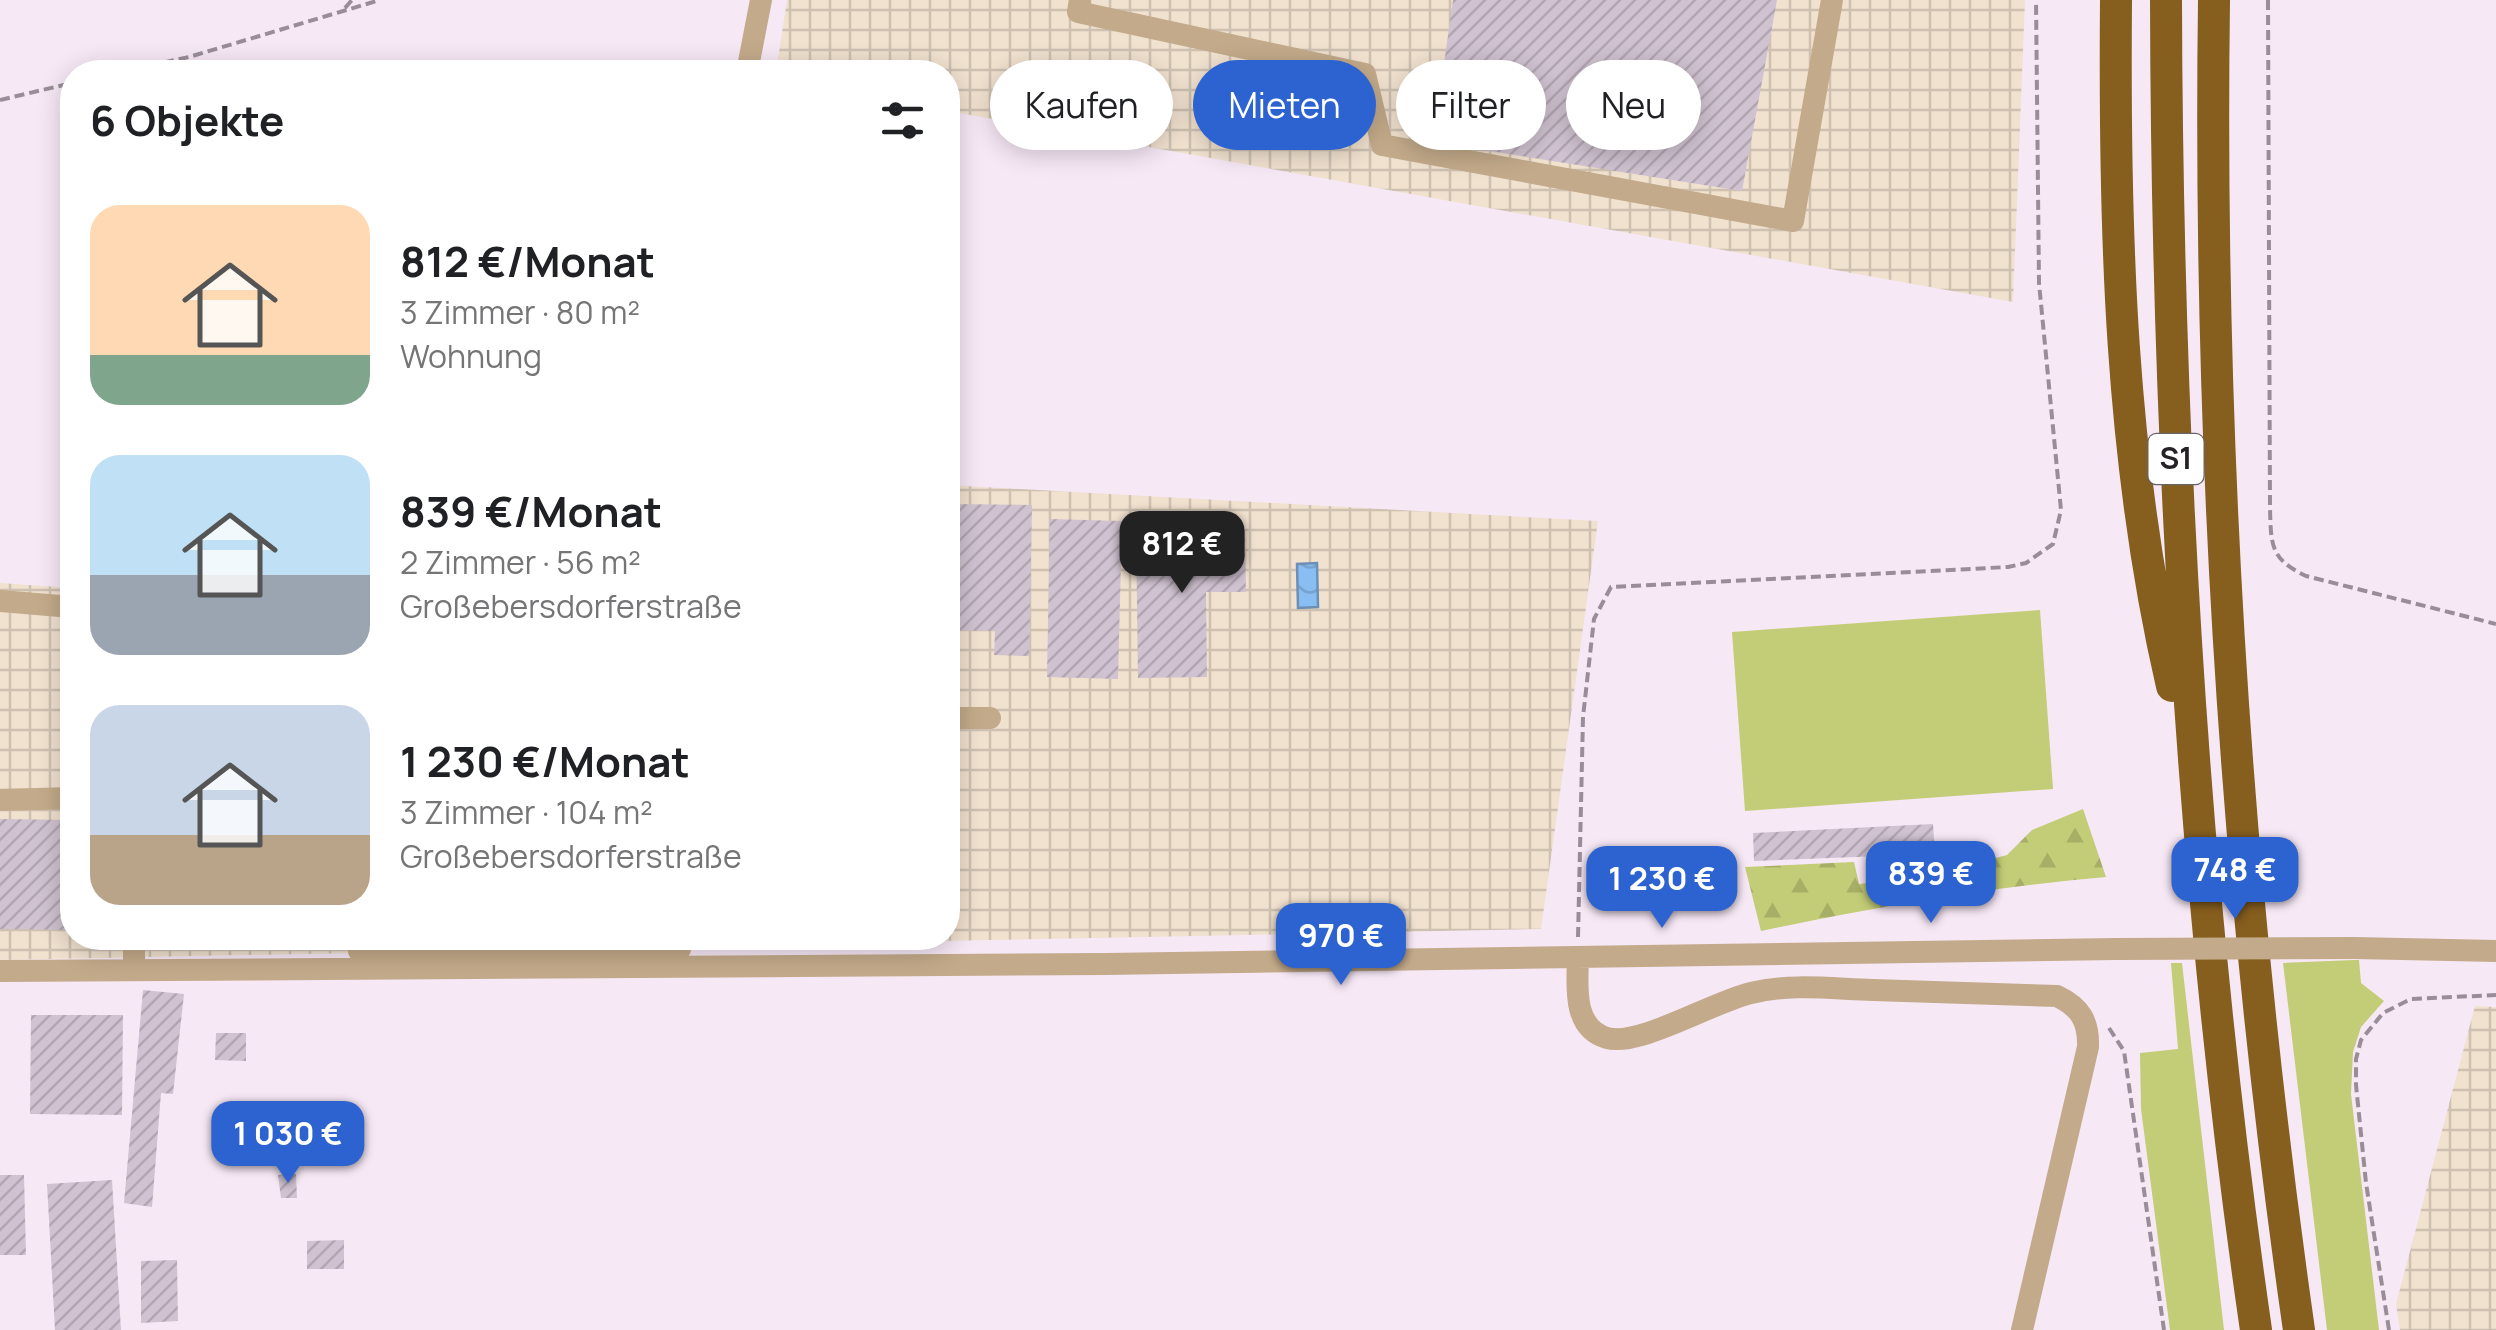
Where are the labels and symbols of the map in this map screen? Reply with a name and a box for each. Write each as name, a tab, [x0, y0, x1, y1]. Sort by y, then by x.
road number: S1	[2148, 434, 2204, 484]
pin: 812 €	[1112, 511, 1252, 596]
pin: 748 €	[2165, 837, 2305, 922]
pin: 839 €	[1861, 841, 2001, 926]
pin: 1 230 €	[1570, 846, 1754, 931]
pin: 970 €	[1271, 903, 1411, 988]
pin: 1 030 €	[196, 1101, 380, 1186]

